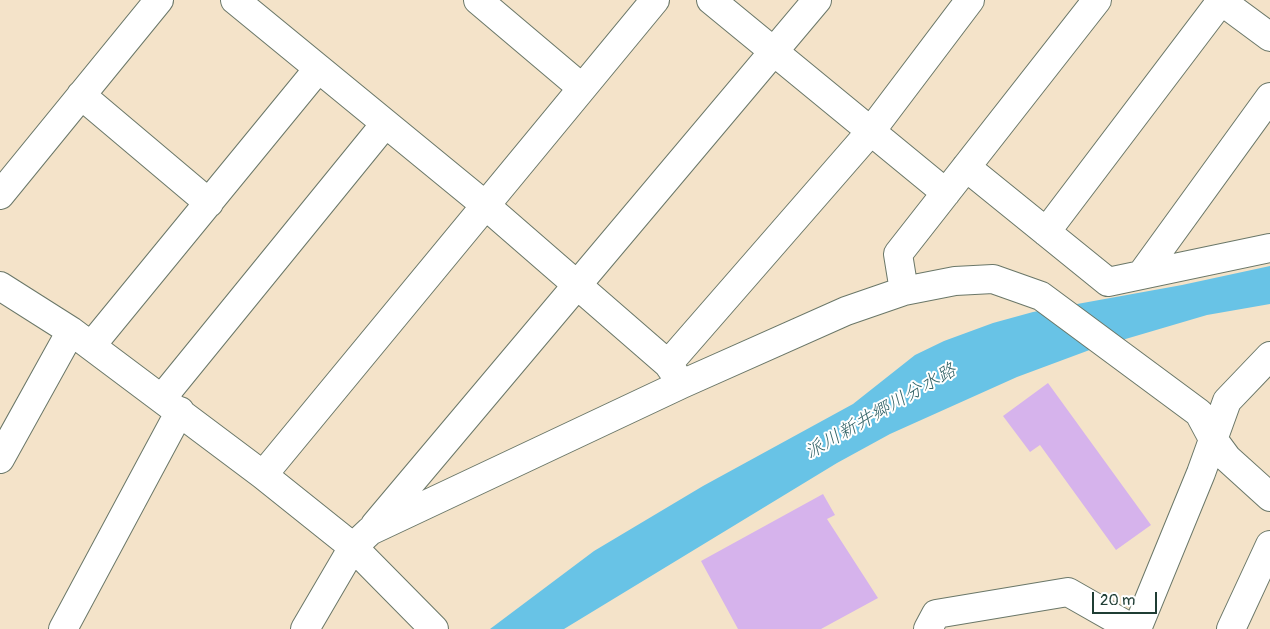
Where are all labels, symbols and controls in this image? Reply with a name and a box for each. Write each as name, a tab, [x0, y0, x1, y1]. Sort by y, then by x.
water label: 派川新井郷川分水路	[801, 359, 961, 465]
scale bar	[1095, 582, 1160, 614]
text: 20 m	[1100, 591, 1135, 610]

